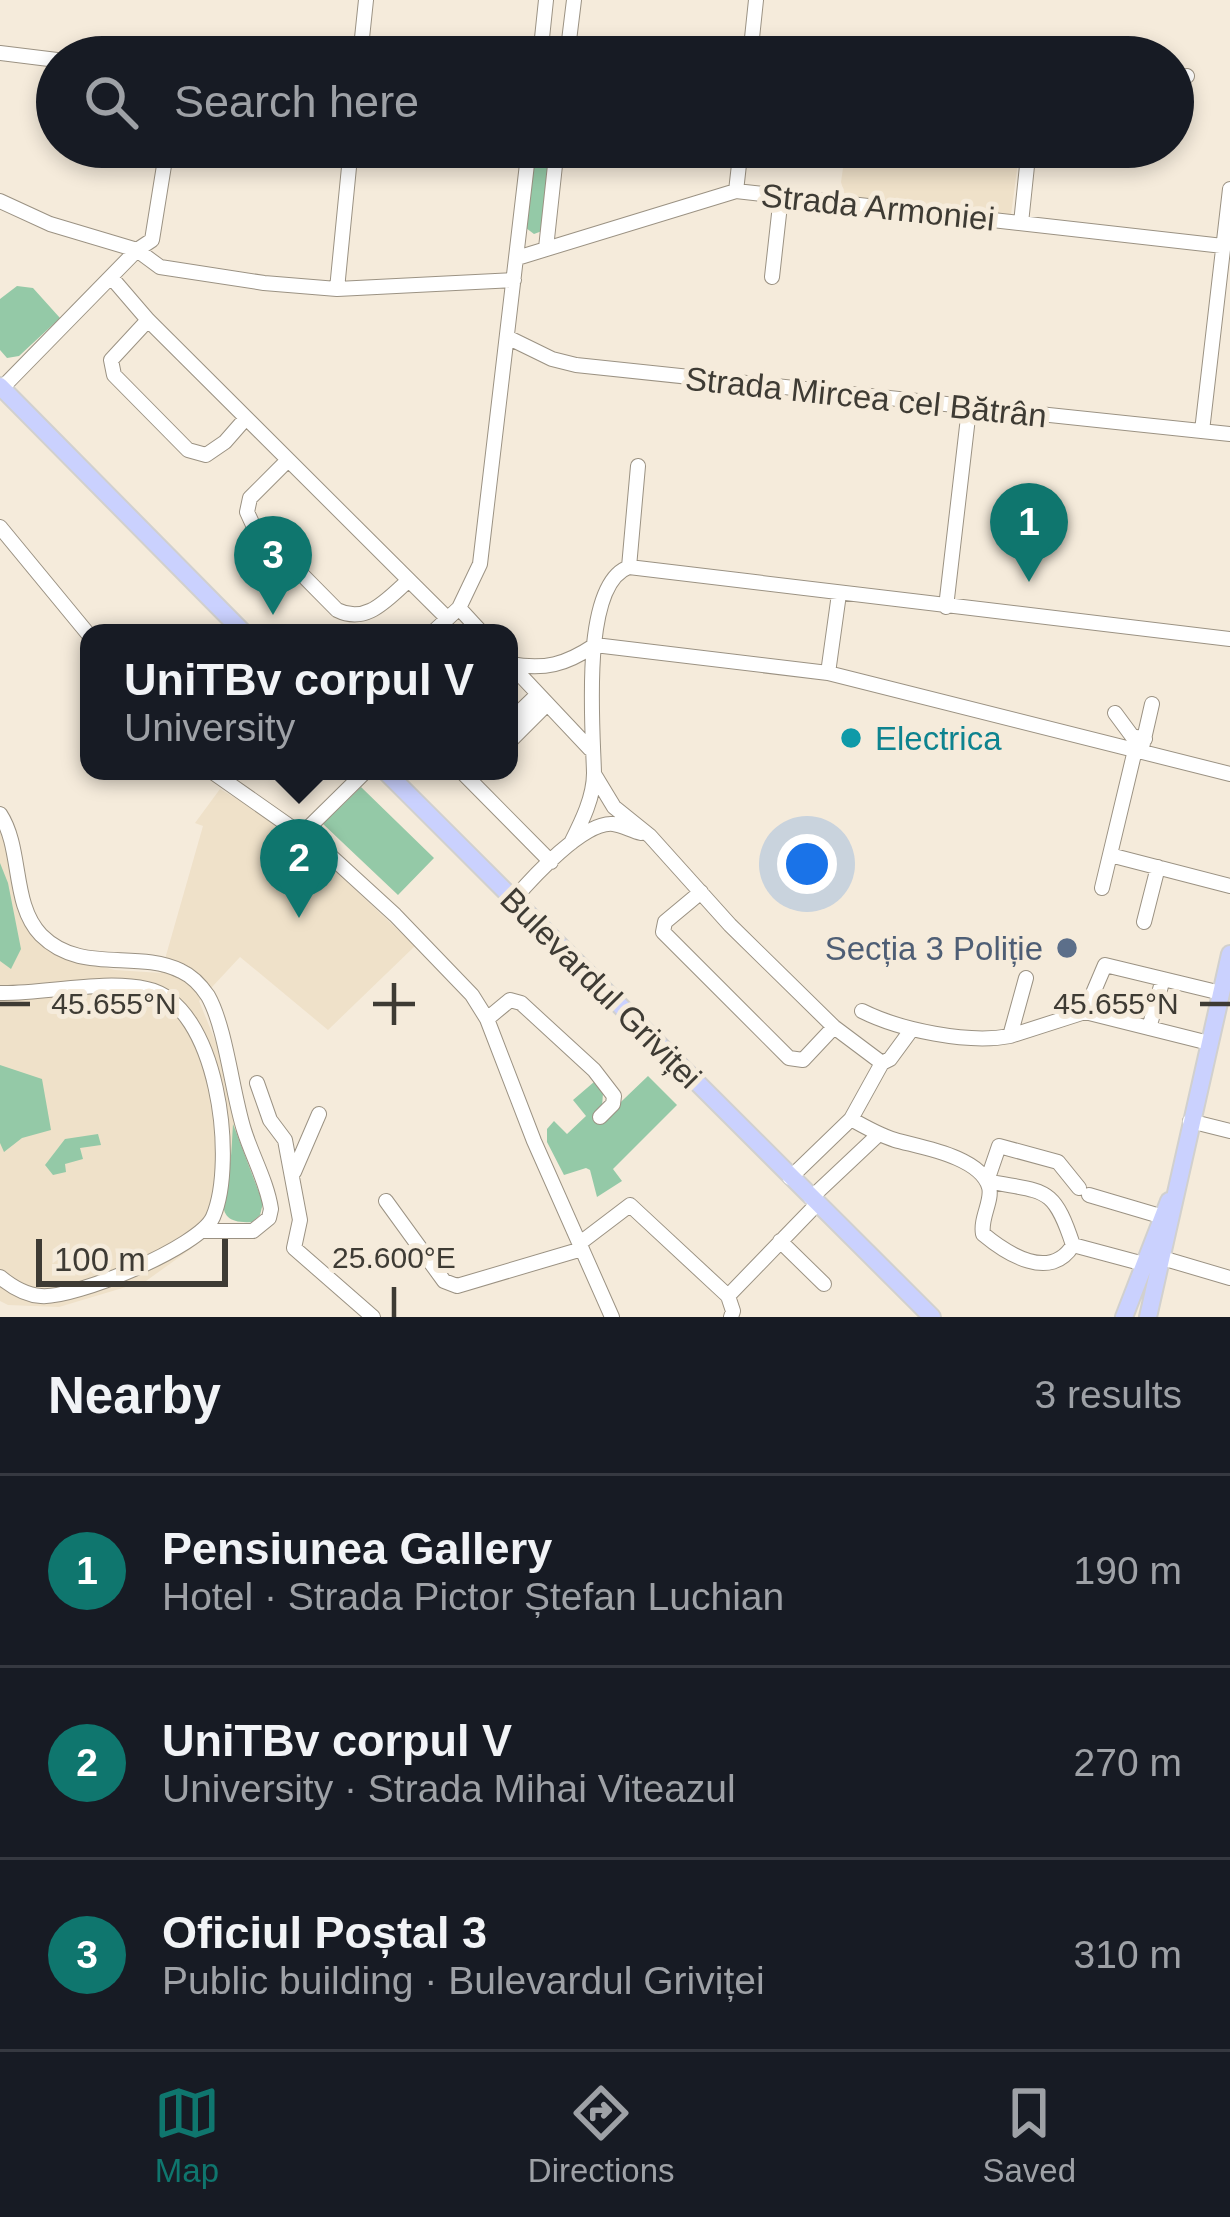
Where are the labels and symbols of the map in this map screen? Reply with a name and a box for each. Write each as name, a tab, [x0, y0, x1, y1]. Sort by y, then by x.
street label: Strada Armoniei	[759, 176, 997, 238]
street label: Strada Mircea cel Bătrân	[683, 360, 1049, 434]
pin: 1	[990, 483, 1068, 582]
pin: 3	[234, 516, 312, 615]
place label: Electrica	[875, 720, 1002, 757]
marker: Electrica	[838, 725, 864, 751]
pin: 2	[260, 819, 338, 918]
your location	[777, 834, 837, 894]
street label: Bulevardul Griviței	[493, 880, 709, 1096]
place label: Secția 3 Poliție	[825, 930, 1043, 967]
marker: Secția 3 Poliție	[1054, 935, 1080, 961]
text: 45.655°N	[51, 987, 177, 1020]
text: 45.655°N	[1053, 987, 1179, 1020]
scale bar	[36, 1233, 228, 1286]
text: 25.600°E	[332, 1241, 456, 1274]

